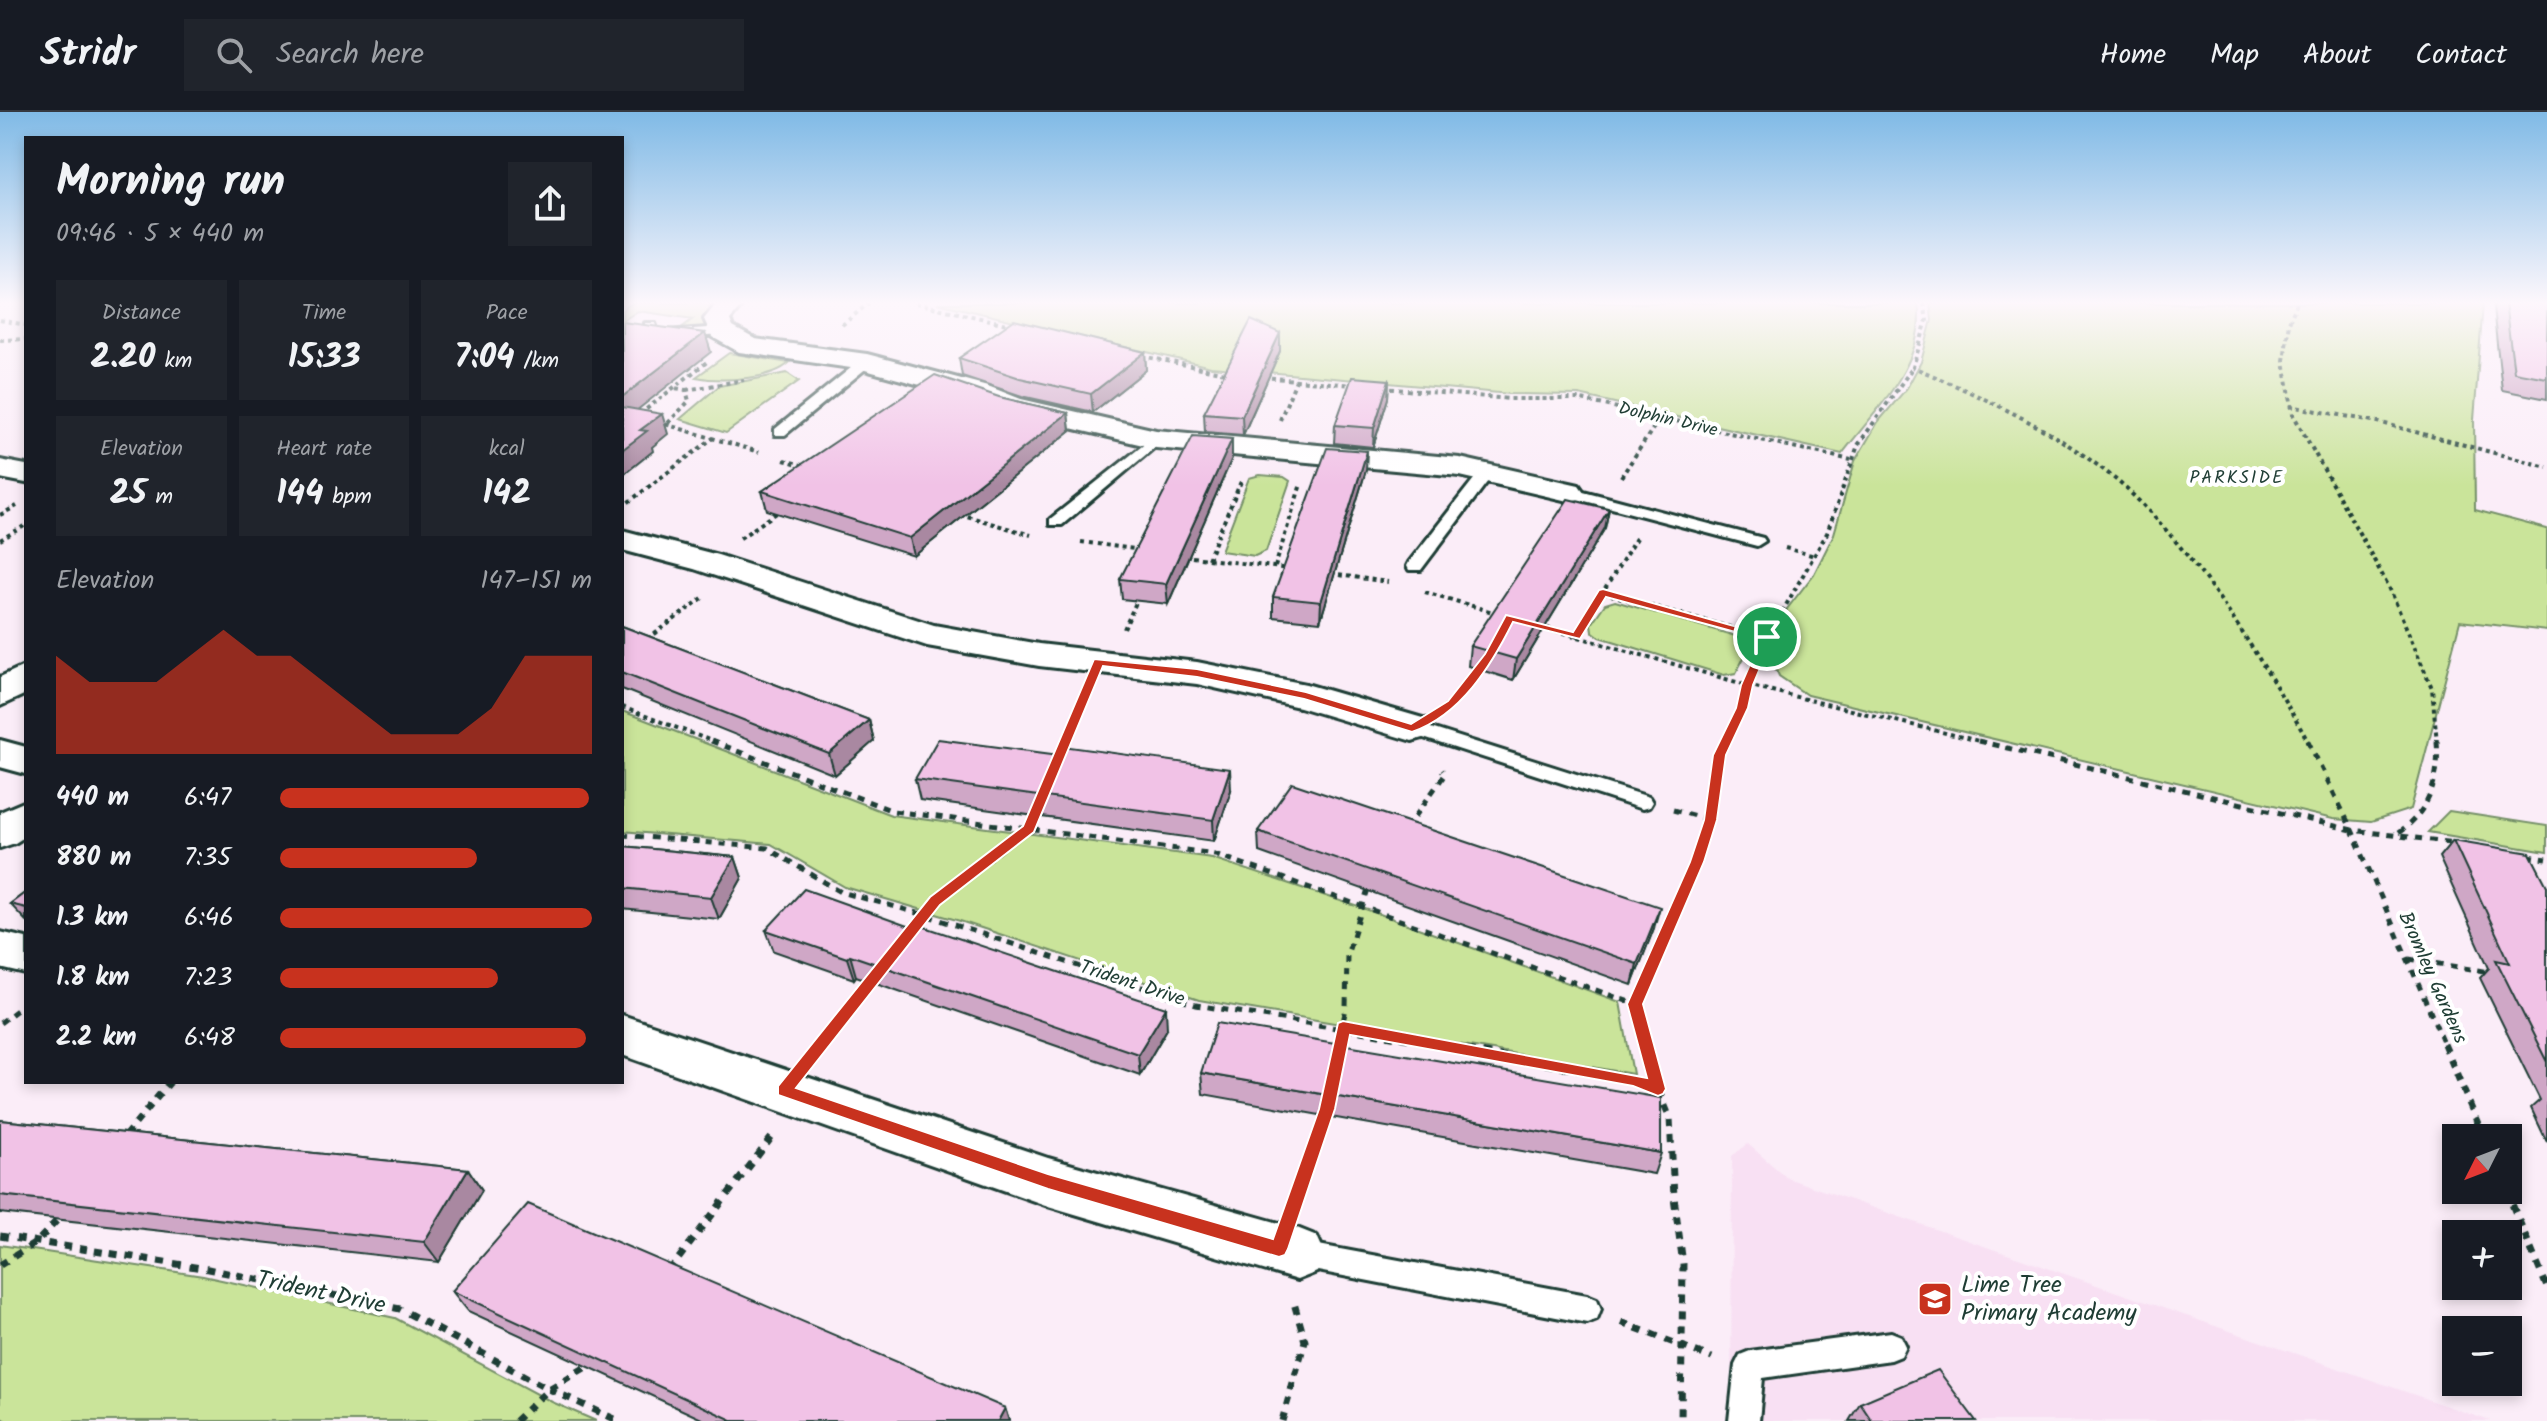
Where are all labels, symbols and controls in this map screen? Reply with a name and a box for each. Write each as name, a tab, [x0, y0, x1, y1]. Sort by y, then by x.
search box	[184, 19, 744, 91]
text: Stridr	[40, 25, 136, 85]
text: Search here	[276, 31, 424, 79]
icon: search	[212, 33, 256, 77]
text: Home	[2100, 33, 2166, 78]
text: Map	[2210, 33, 2259, 78]
text: About	[2303, 33, 2371, 78]
text: Contact	[2415, 33, 2507, 78]
text: Morning run	[56, 148, 285, 218]
button: share	[508, 162, 592, 246]
text: 09:46 · 5 × 440 m	[56, 213, 264, 255]
text: Distance	[102, 296, 181, 331]
text: Time	[302, 296, 346, 331]
text: Pace	[486, 296, 528, 331]
text: 2.20	[90, 331, 156, 385]
text: 15:33	[287, 331, 361, 385]
text: 7:04	[454, 331, 515, 385]
text: km	[156, 344, 192, 379]
text: /km	[515, 344, 559, 379]
street label: Dolphin Drive	[1615, 395, 1721, 445]
text: Elevation	[100, 432, 183, 467]
text: Heart rate	[276, 432, 372, 467]
text: kcal	[489, 432, 525, 467]
district label: PARKSIDE	[2189, 464, 2285, 493]
text: 25	[110, 467, 147, 521]
text: 144	[276, 467, 323, 521]
text: 142	[482, 467, 531, 521]
text: m	[147, 480, 173, 515]
text: bpm	[323, 480, 372, 515]
text: Elevation	[56, 560, 154, 602]
text: 147–151 m	[480, 560, 592, 602]
pin	[1733, 603, 1801, 671]
icon: arrive	[1745, 615, 1789, 659]
text: 440 m	[56, 777, 129, 819]
text: 6:47	[184, 777, 231, 819]
text: 880 m	[56, 837, 131, 879]
text: 7:35	[184, 837, 231, 879]
text: 1.3 km	[56, 897, 128, 939]
text: 6:46	[184, 897, 234, 939]
street label: Bromley Gardens	[2388, 907, 2476, 1050]
street label: Trident Drive	[1075, 952, 1189, 1016]
text: 1.8 km	[56, 957, 129, 999]
text: 7:23	[184, 957, 232, 999]
text: 2.2 km	[56, 1017, 137, 1059]
text: 6:48	[184, 1017, 235, 1059]
north arrow	[2442, 1124, 2522, 1204]
map controls	[2442, 1124, 2522, 1396]
button: +	[2442, 1220, 2522, 1300]
street label: Trident Drive	[253, 1260, 389, 1326]
place label: Lime Tree Primary Academy	[1961, 1266, 2137, 1333]
school or university icon: Lime Tree Primary Academy	[1916, 1280, 1954, 1318]
button: −	[2442, 1316, 2522, 1396]

